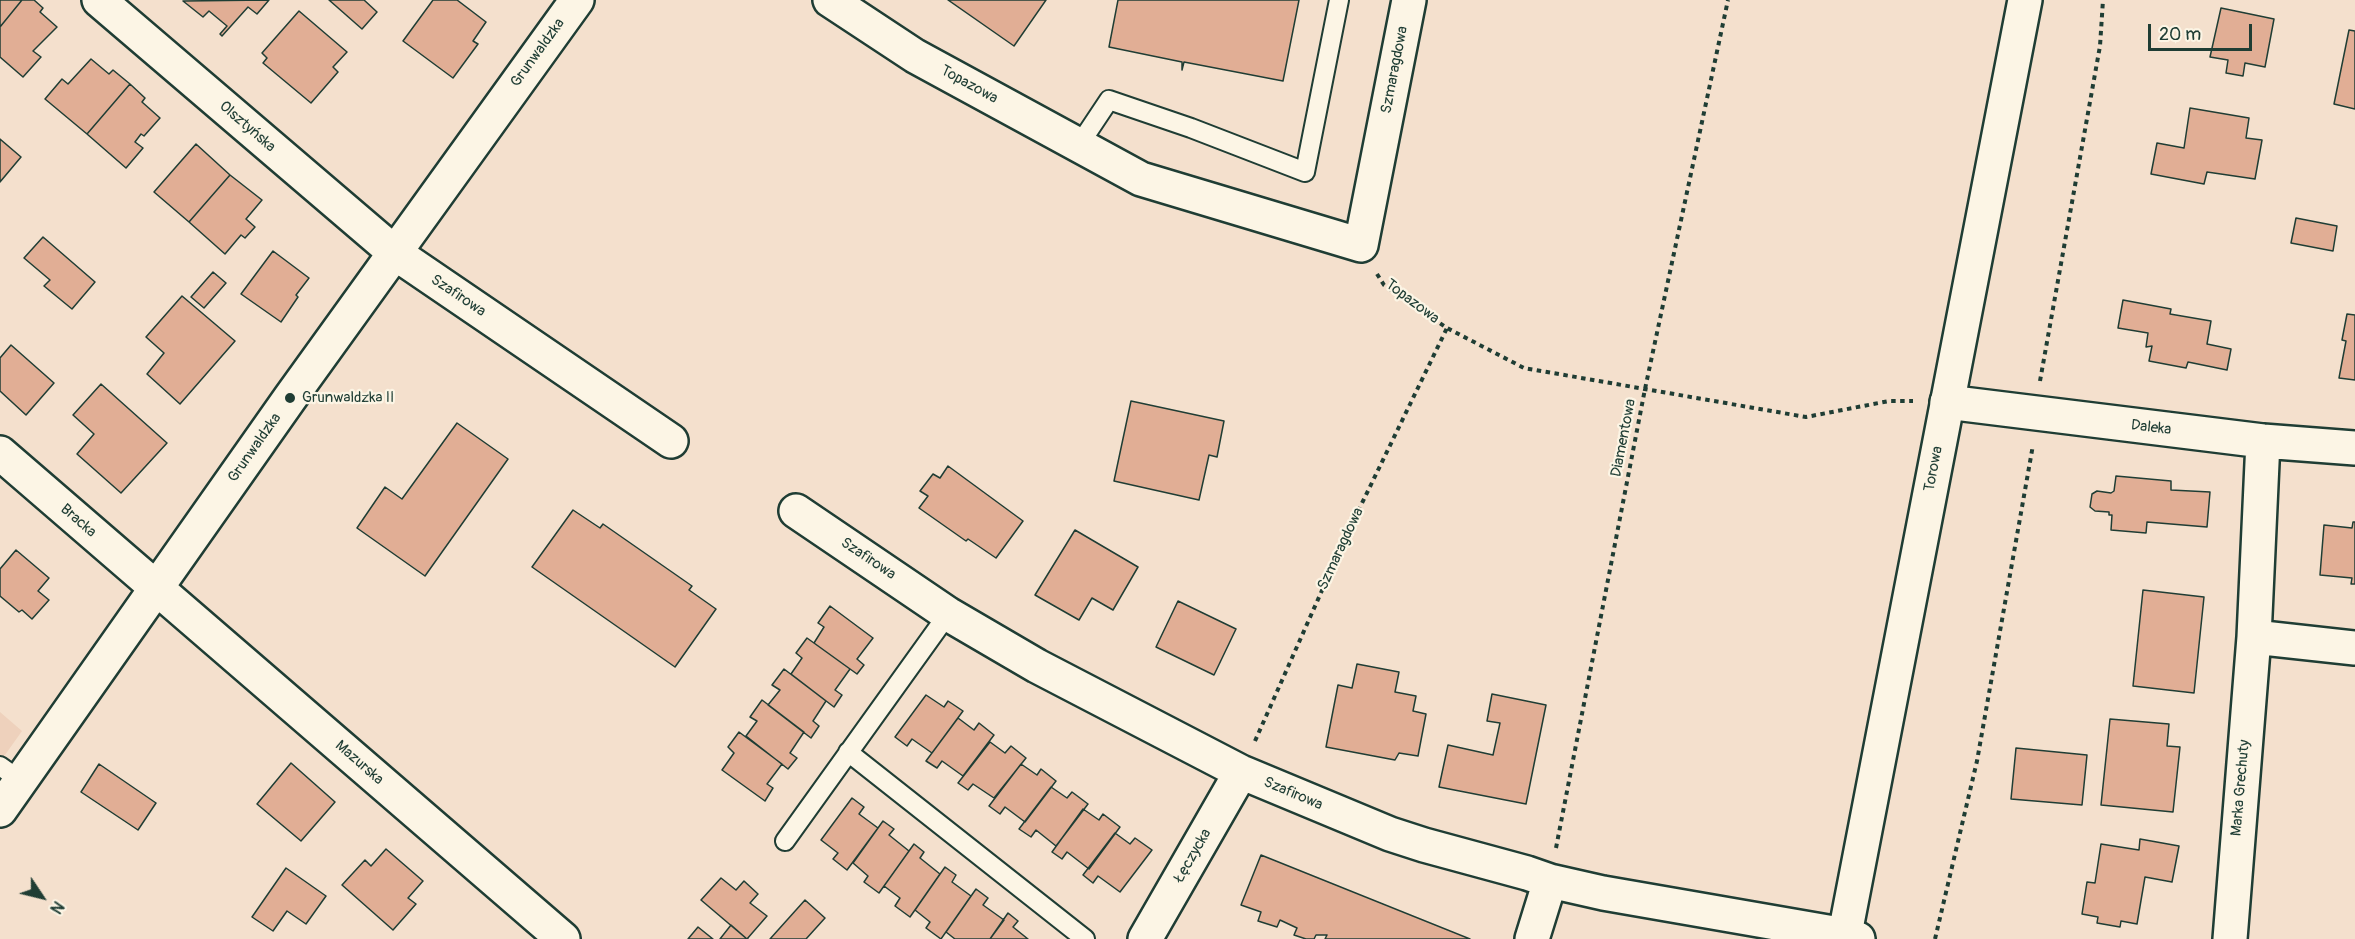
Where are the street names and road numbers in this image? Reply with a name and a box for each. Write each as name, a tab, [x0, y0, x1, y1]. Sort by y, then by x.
street label: Grunwaldzka	[507, 15, 569, 91]
street label: Szmaragdowa	[1378, 25, 1412, 115]
street label: Topazowa	[937, 62, 1001, 108]
street label: Olsztyńska	[215, 98, 279, 156]
street label: Szafirowa	[427, 271, 489, 321]
street label: Topazowa	[1382, 276, 1442, 328]
street label: Diamentowa	[1608, 398, 1640, 478]
street label: Grunwaldzka	[225, 410, 285, 486]
street label: Daleka	[2130, 417, 2172, 439]
street label: Torowa	[1921, 445, 1947, 493]
street label: Bracka	[56, 501, 100, 541]
street label: Szmaragdowa	[1314, 505, 1368, 593]
street label: Szafirowa	[837, 534, 899, 584]
street label: Mazurska	[331, 737, 387, 789]
street label: Marka Grechuty	[2228, 739, 2254, 837]
street label: Szafirowa	[1261, 774, 1325, 814]
street label: Łęczycka	[1170, 826, 1216, 886]

